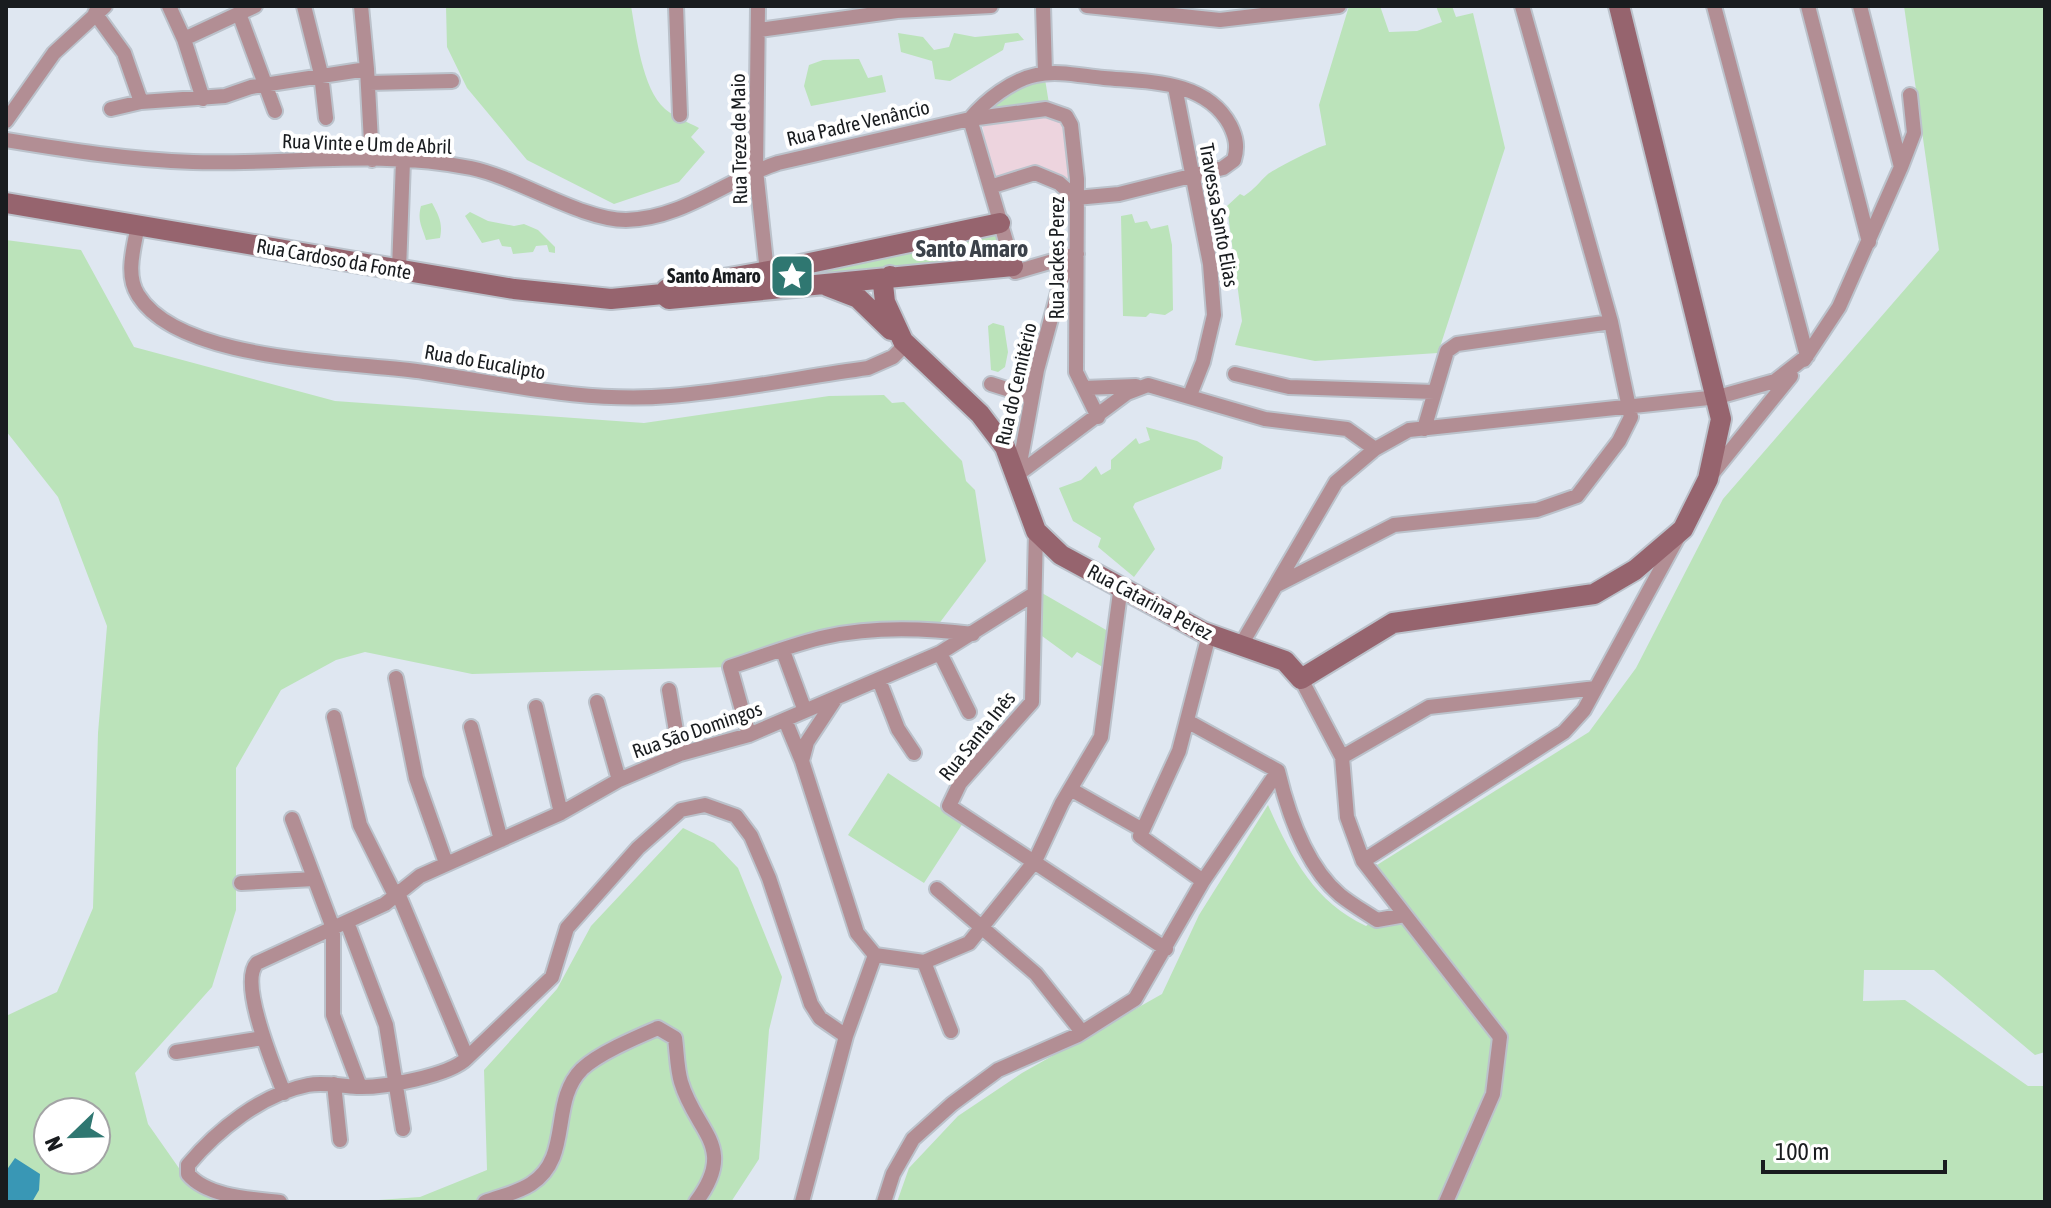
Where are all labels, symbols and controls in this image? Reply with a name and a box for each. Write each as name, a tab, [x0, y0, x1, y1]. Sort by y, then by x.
street label: Rua Treze de Maio	[726, 73, 751, 205]
street label: Rua Padre Venâncio	[784, 95, 932, 150]
street label: Rua Vinte e Um de Abril	[282, 129, 453, 158]
street label: Travessa Santo Elias	[1196, 141, 1243, 289]
street label: Rua Jackes Perez	[1045, 197, 1068, 319]
street label: Rua Cardoso da Fonte	[255, 234, 413, 283]
district label: Santo Amaro	[916, 235, 1028, 262]
place icon: Santo Amaro	[768, 252, 816, 300]
place label: Santo Amaro	[667, 264, 761, 287]
street label: Rua do Cemitério	[990, 320, 1041, 447]
street label: Rua do Eucalipto	[423, 340, 547, 383]
street label: Rua Catarina Perez	[1084, 559, 1217, 644]
street label: Rua Santa Inês	[934, 687, 1019, 785]
street label: Rua São Domingos	[629, 697, 765, 762]
north arrow	[32, 1096, 112, 1176]
scale bar	[1763, 1124, 1945, 1174]
text: N	[39, 1133, 68, 1155]
text: 100 m	[1775, 1138, 1829, 1165]

